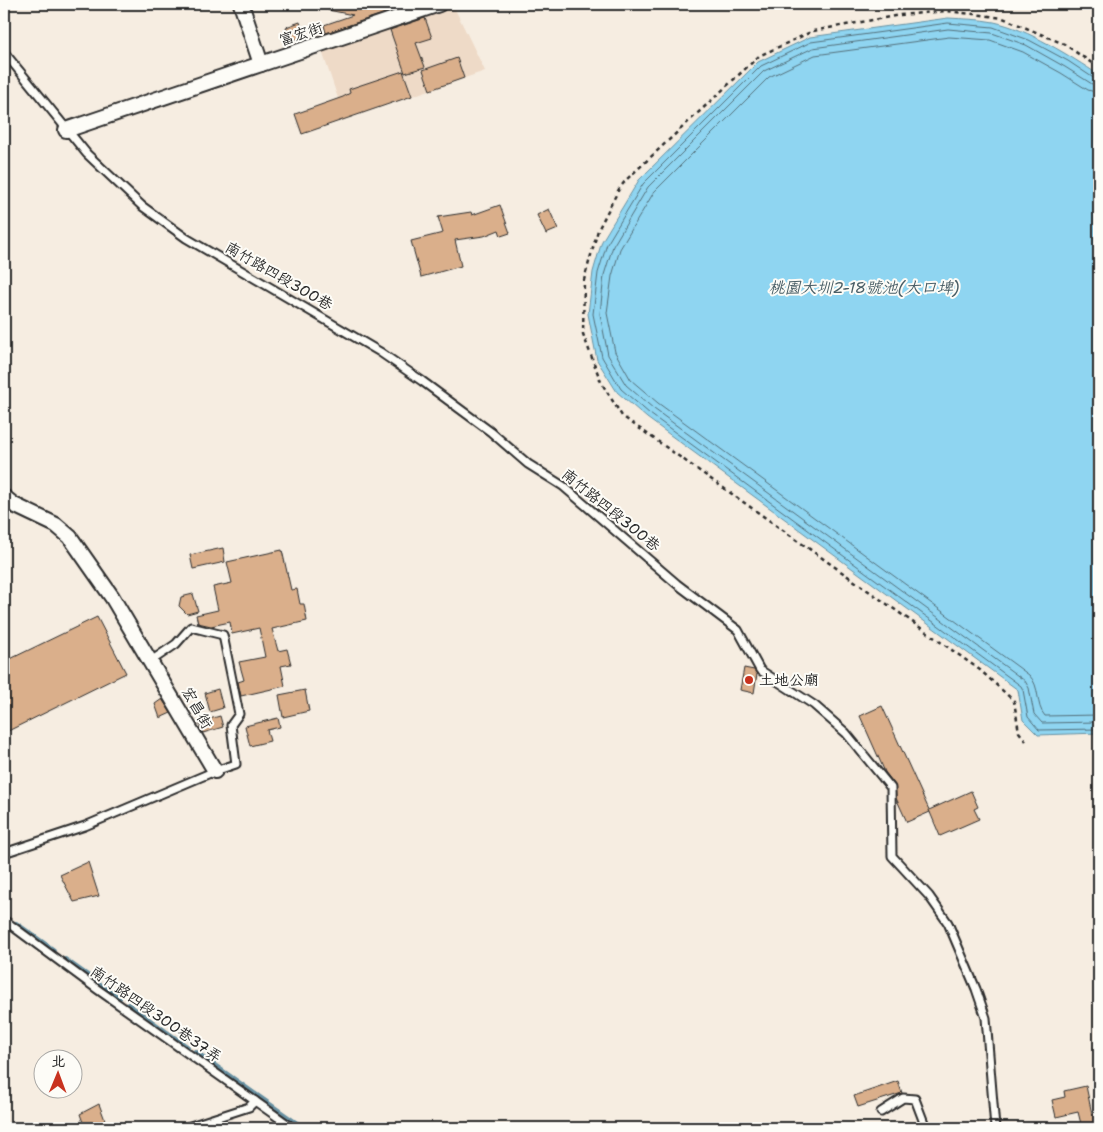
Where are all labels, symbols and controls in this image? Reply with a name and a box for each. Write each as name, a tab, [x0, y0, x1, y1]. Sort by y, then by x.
street label: 富宏街	[277, 18, 325, 50]
street label: 南竹路四段300巷	[222, 237, 336, 315]
water label: 桃園大圳2-18號池(大口埤)	[769, 277, 959, 298]
street label: 南竹路四段300巷	[558, 464, 664, 556]
place label: 土地公廟	[759, 670, 819, 690]
marker: 土地公廟	[743, 674, 755, 686]
street label: 宏昌街	[177, 684, 217, 732]
street label: 南竹路四段300巷37弄	[86, 961, 226, 1067]
north arrow	[32, 1050, 82, 1100]
text: 北	[51, 1052, 65, 1070]

